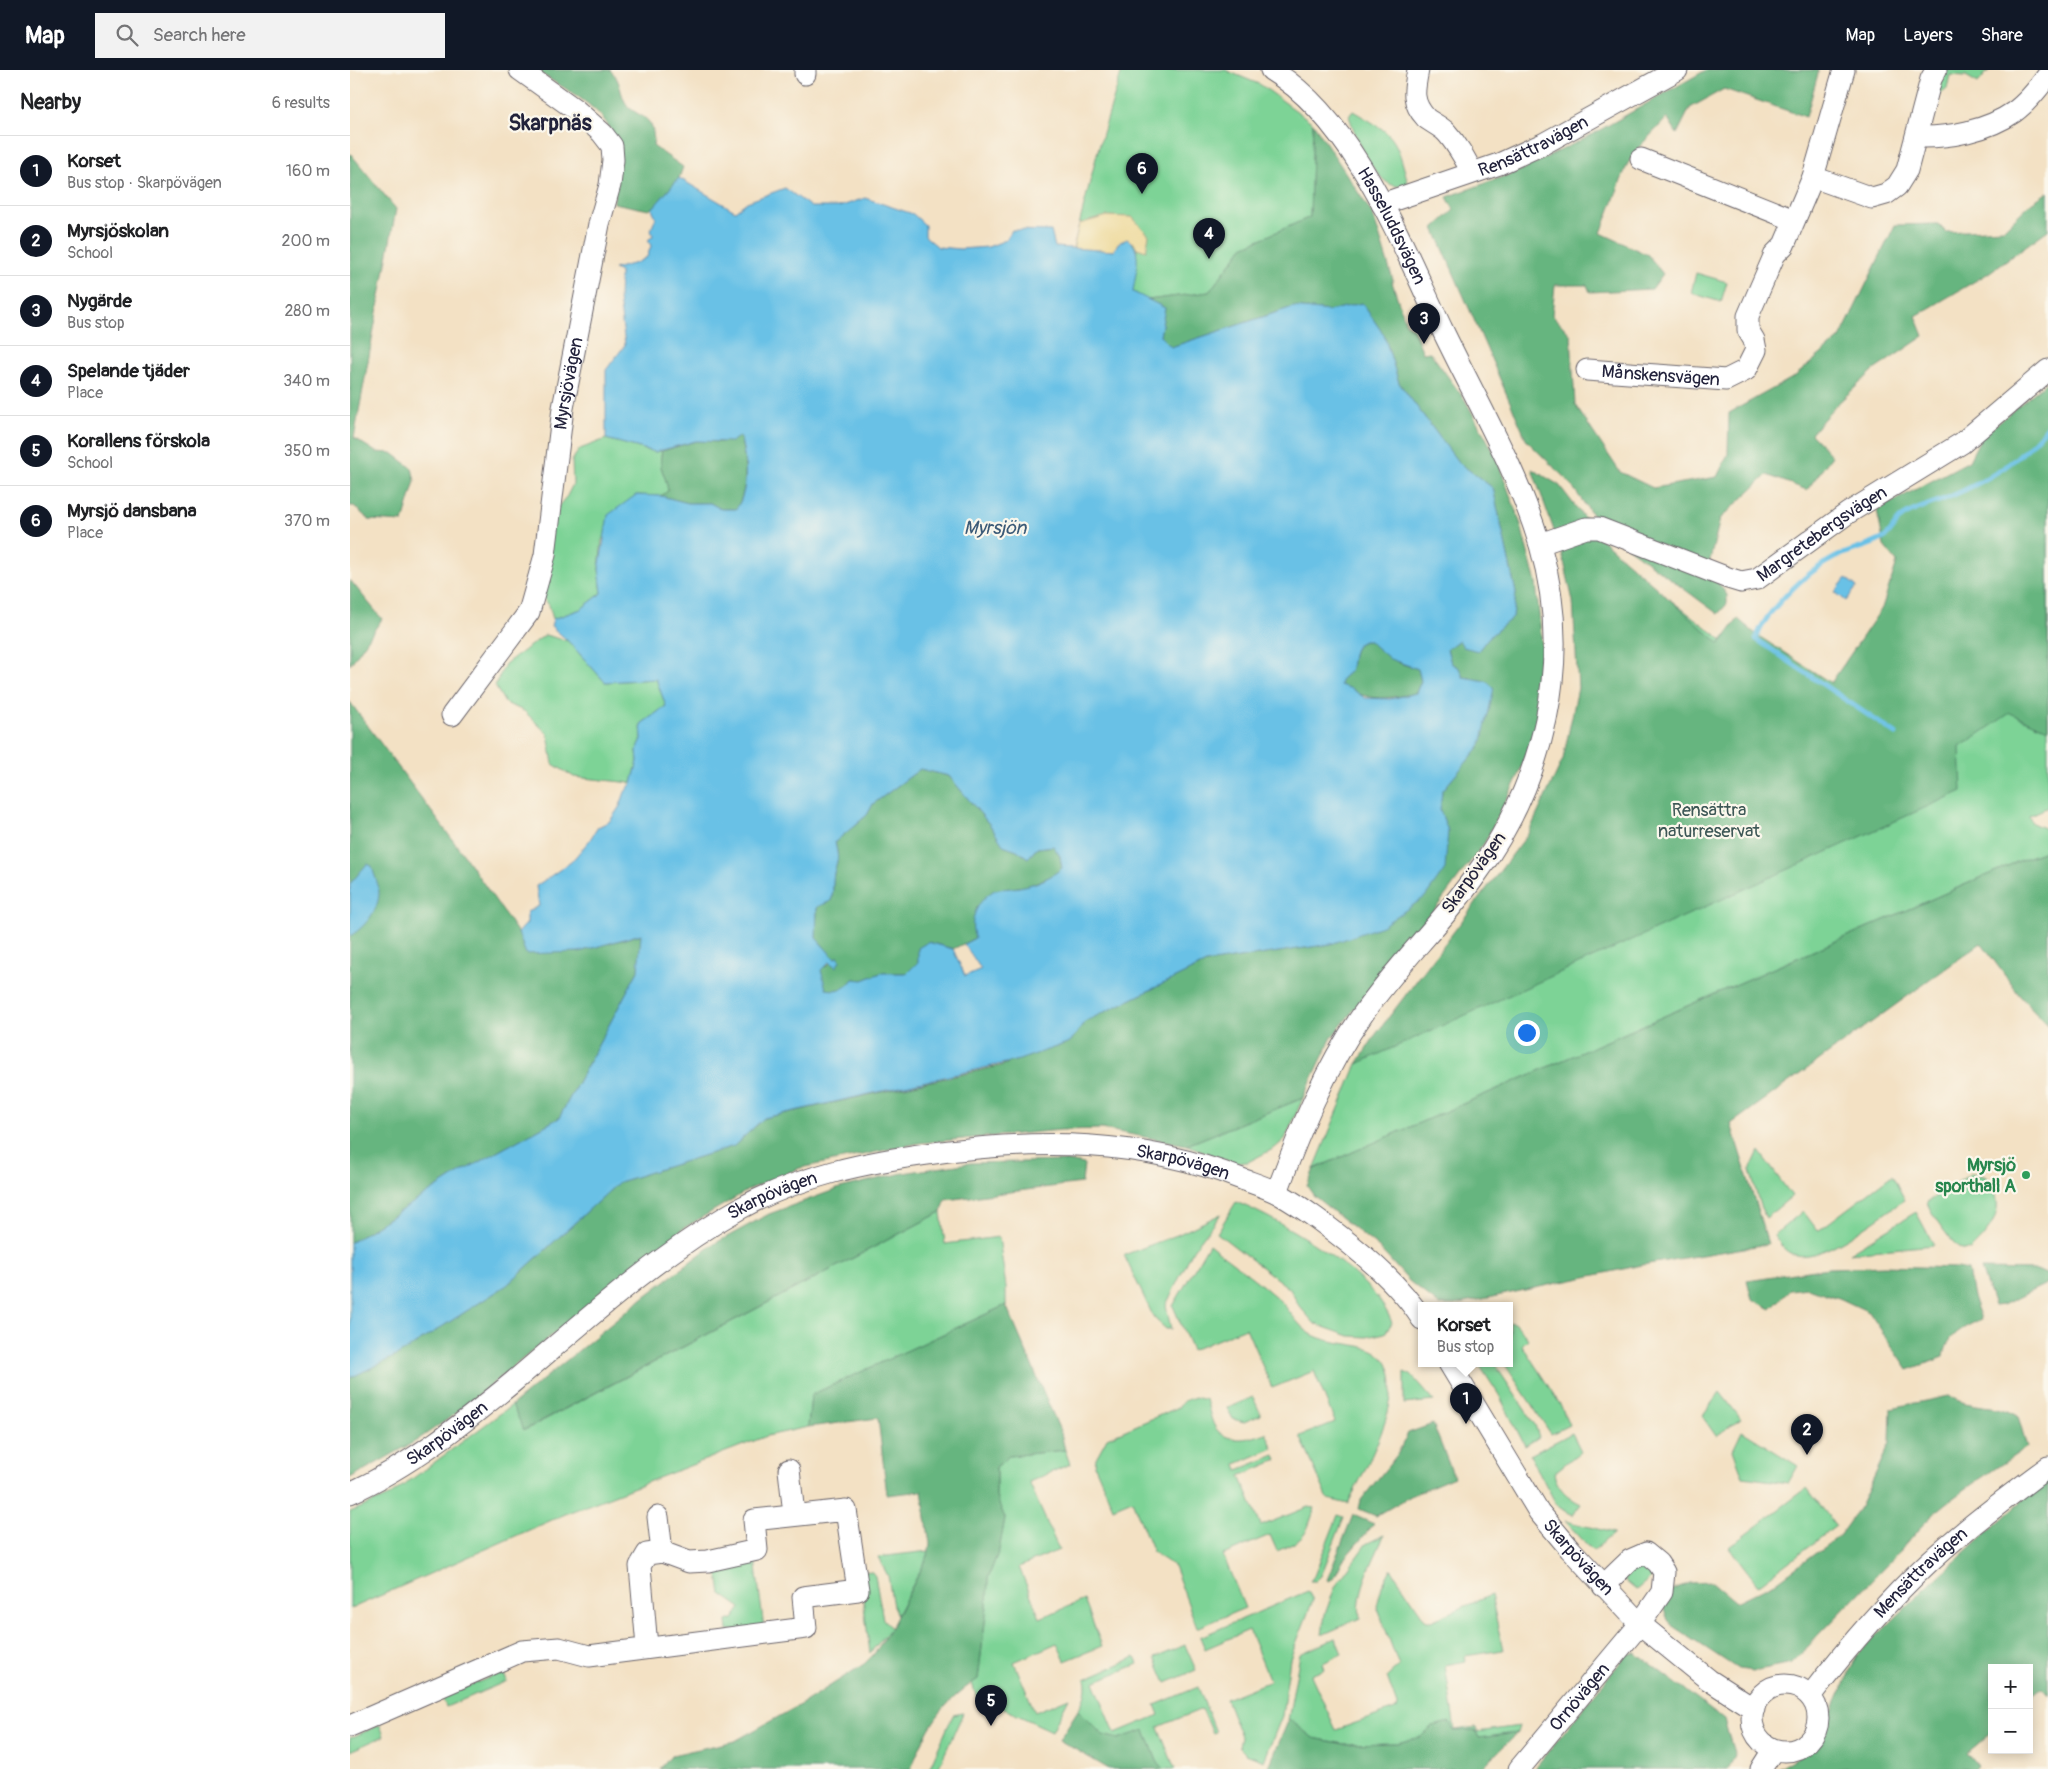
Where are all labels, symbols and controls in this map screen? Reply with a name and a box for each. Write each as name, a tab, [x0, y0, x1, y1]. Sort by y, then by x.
search box	[95, 13, 445, 58]
text: Map	[25, 21, 65, 50]
icon: search	[113, 21, 141, 49]
text: Search here	[153, 23, 246, 47]
text: Map	[1846, 24, 1875, 47]
text: Layers	[1903, 24, 1953, 47]
text: Share	[1981, 24, 2023, 47]
text: Nearby	[20, 89, 81, 116]
text: 6 results	[272, 93, 330, 113]
district label: Skarpnäs	[508, 109, 592, 137]
street label: Rensättravägen	[1475, 110, 1592, 182]
text: Korset	[67, 149, 121, 173]
pin: 6	[1126, 153, 1158, 194]
text: 1	[33, 161, 39, 181]
text: 160 m	[286, 161, 330, 181]
street label: Hasseluddsvägen	[1352, 163, 1431, 288]
text: Bus stop · Skarpövägen	[67, 173, 222, 193]
pin: 4	[1193, 218, 1225, 259]
text: Myrsjöskolan	[67, 219, 169, 243]
text: 2	[32, 231, 40, 251]
text: 200 m	[282, 231, 330, 251]
text: School	[67, 243, 113, 263]
text: Nygärde	[67, 289, 132, 313]
text: 3	[32, 301, 40, 321]
text: 280 m	[284, 301, 330, 321]
pin: 3	[1408, 303, 1440, 344]
text: Bus stop	[67, 313, 125, 333]
street label: Myrsjövägen	[549, 335, 588, 431]
text: Spelande tjäder	[67, 359, 190, 383]
street label: Månskensvägen	[1601, 360, 1721, 391]
text: 4	[31, 371, 41, 391]
text: 340 m	[283, 371, 330, 391]
text: Place	[67, 383, 103, 403]
text: Korallens förskola	[67, 429, 210, 453]
text: 5	[32, 441, 40, 461]
text: 350 m	[284, 441, 330, 461]
text: School	[67, 453, 113, 473]
street label: Margretebergsvägen	[1752, 480, 1891, 587]
text: Myrsjö dansbana	[67, 499, 197, 523]
text: 6	[31, 511, 41, 531]
text: 370 m	[284, 511, 330, 531]
water label: Myrsjön	[964, 516, 1028, 540]
text: Place	[67, 523, 103, 543]
park label: Rensättra naturreservat	[1658, 799, 1761, 843]
street label: Skarpövägen	[1437, 828, 1511, 918]
your location	[1514, 1020, 1540, 1046]
street label: Skarpövägen	[1135, 1139, 1233, 1185]
place label: Myrsjö sporthall A	[1935, 1154, 2016, 1198]
street label: Skarpövägen	[723, 1166, 820, 1225]
marker: Myrsjö sporthall A	[2020, 1169, 2032, 1181]
popup	[1418, 1302, 1513, 1367]
text: Korset	[1437, 1313, 1491, 1337]
text: Bus stop	[1437, 1337, 1494, 1357]
pin: 1	[1450, 1383, 1482, 1424]
street label: Skarpövägen	[402, 1396, 492, 1471]
pin: 2	[1791, 1414, 1823, 1455]
street label: Skarpövägen	[1538, 1514, 1619, 1600]
street label: Mensättravägen	[1868, 1522, 1972, 1623]
street label: Ornövägen	[1544, 1658, 1614, 1736]
map controls	[1988, 1664, 2033, 1754]
button: +	[1988, 1664, 2033, 1709]
pin: 5	[975, 1685, 1007, 1726]
button: −	[1988, 1709, 2033, 1754]

